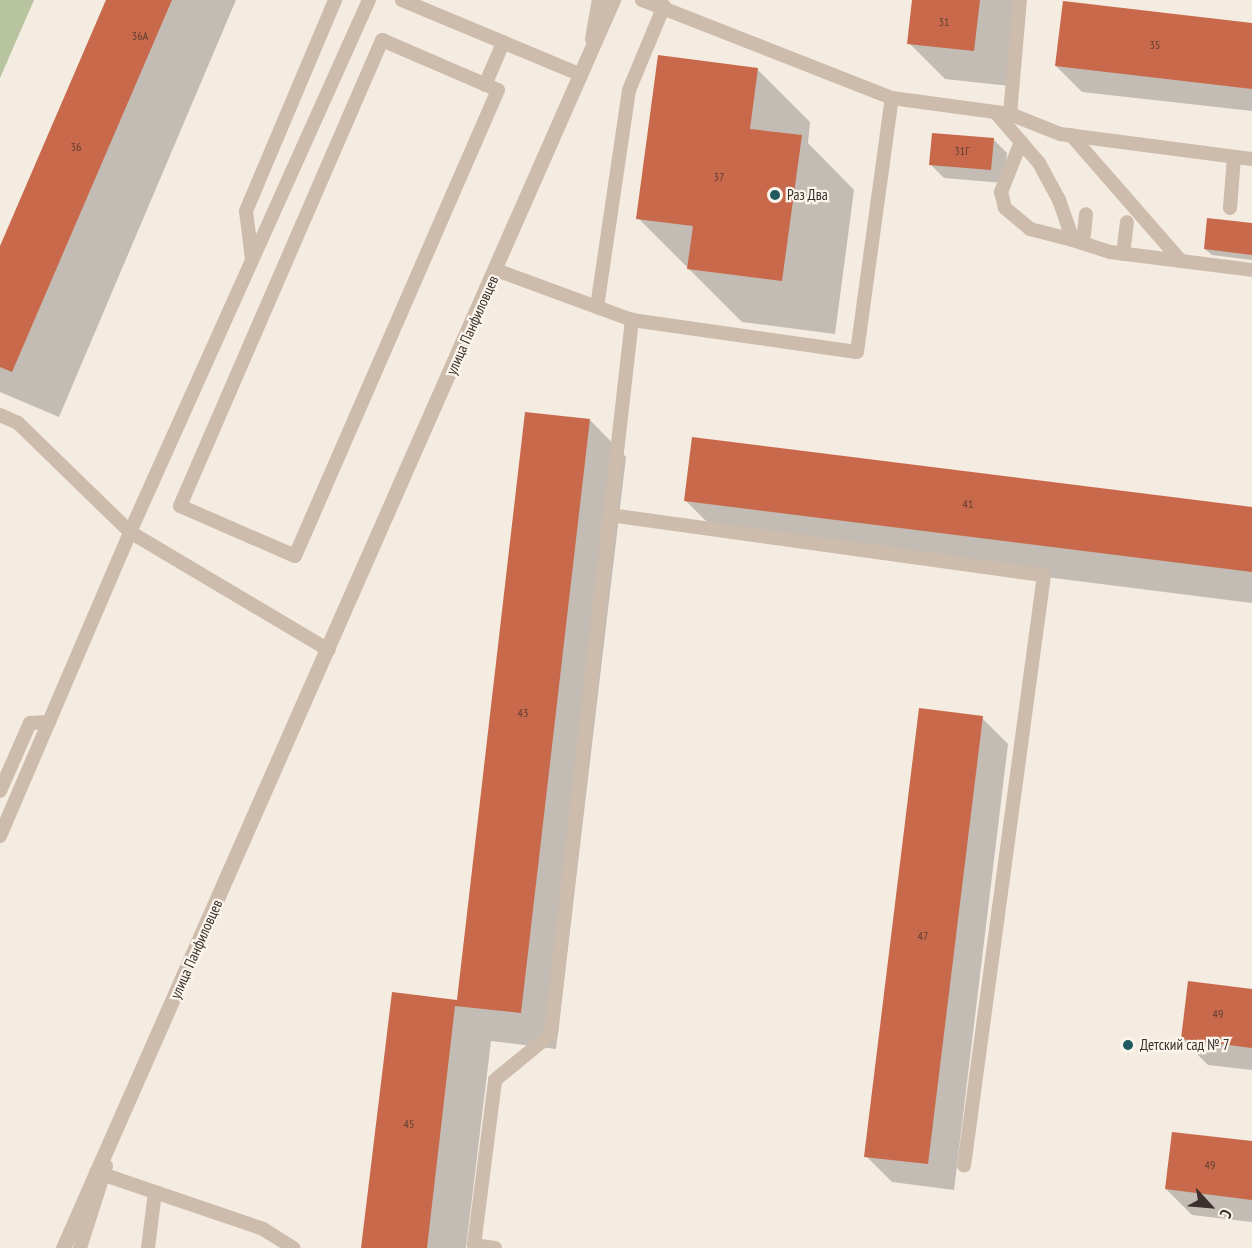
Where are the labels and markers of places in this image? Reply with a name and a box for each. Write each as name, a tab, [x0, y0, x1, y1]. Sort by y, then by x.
place label: Раз Два	[787, 186, 828, 204]
marker: Раз Два	[768, 188, 782, 202]
place label: Детский сад № 7	[1140, 1036, 1230, 1054]
marker: Детский сад № 7	[1121, 1038, 1135, 1052]

